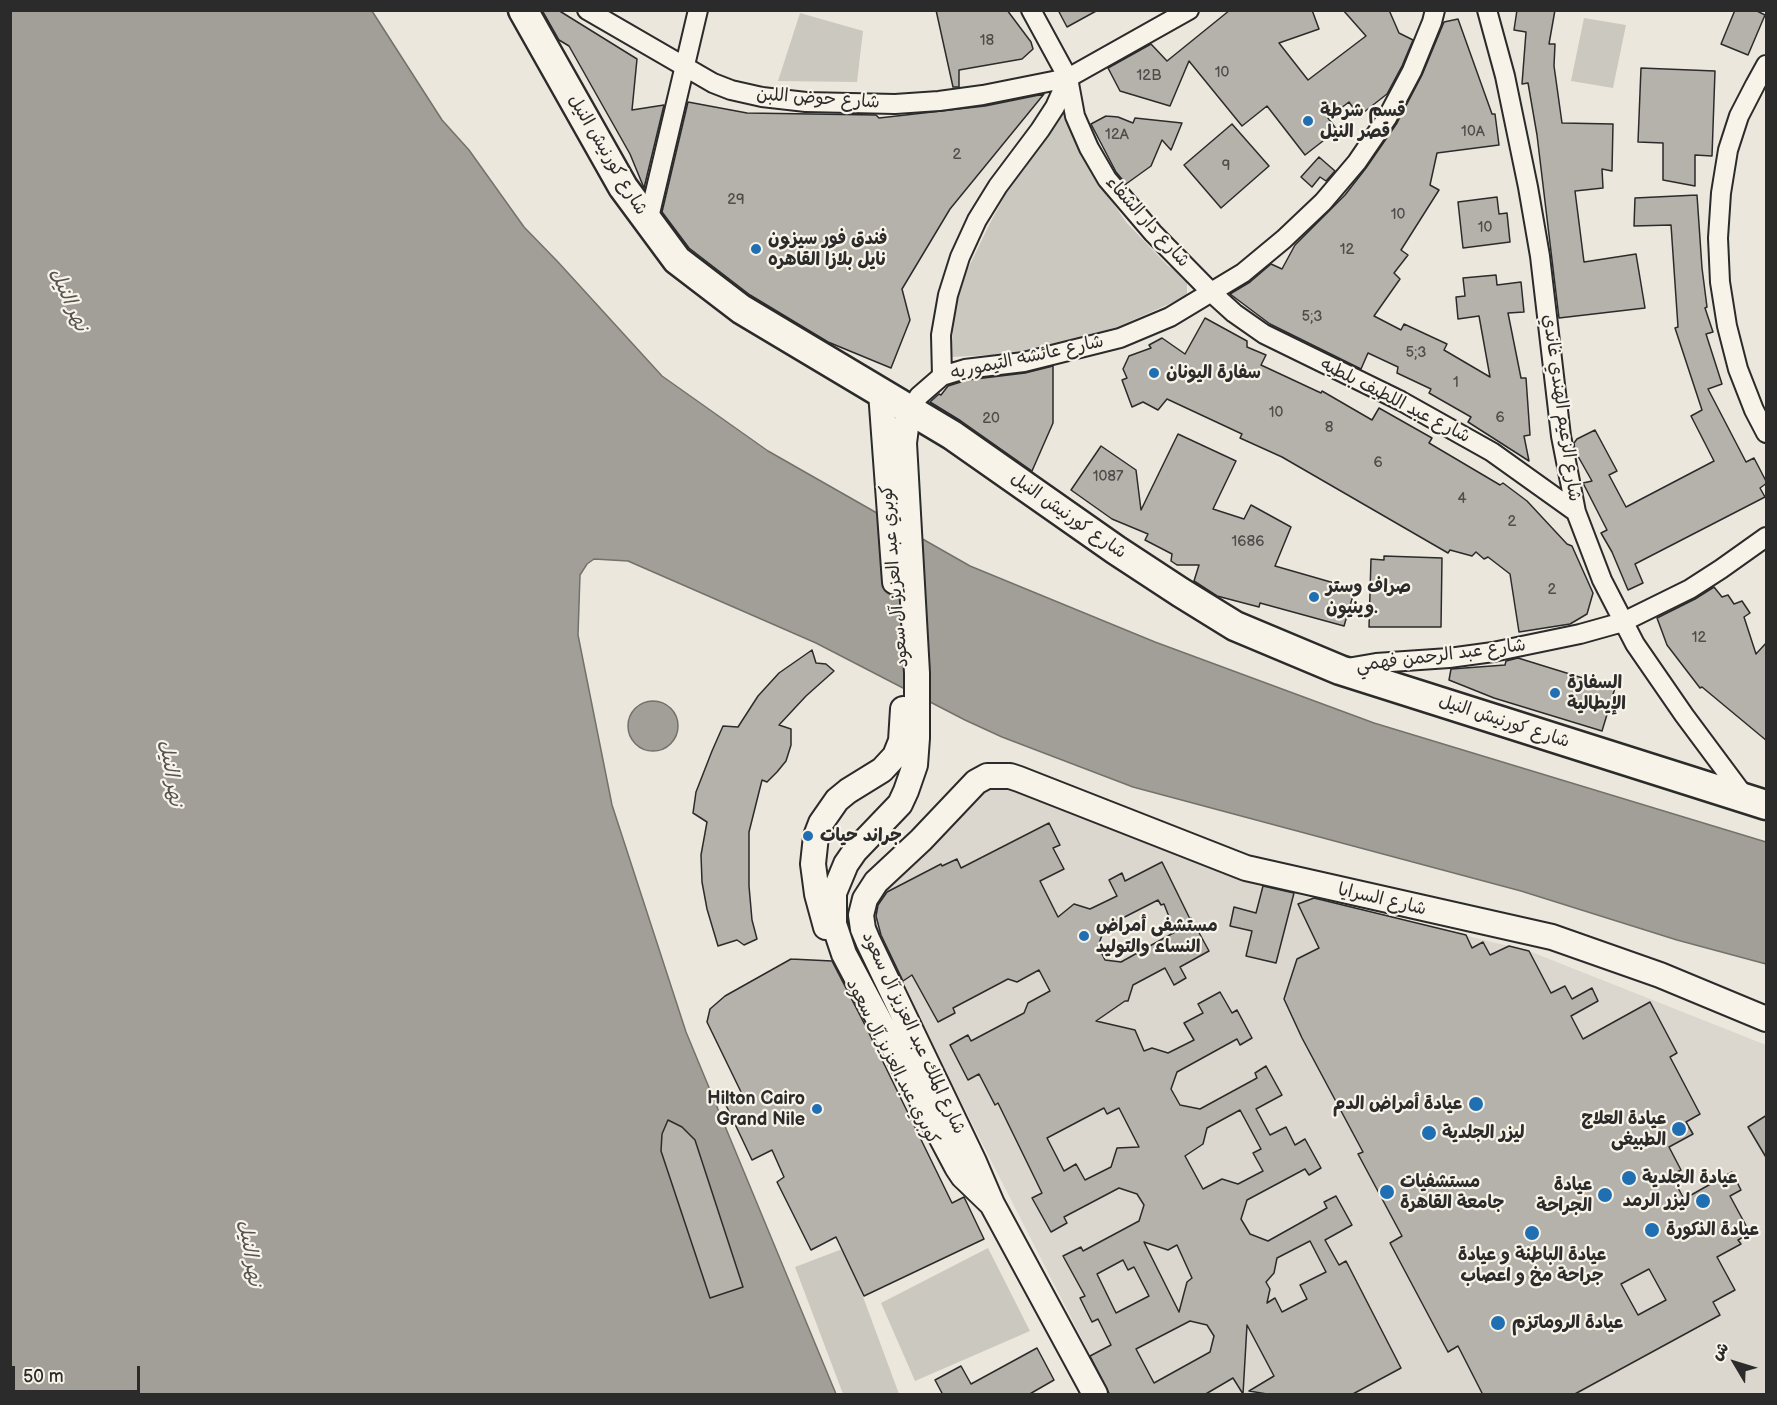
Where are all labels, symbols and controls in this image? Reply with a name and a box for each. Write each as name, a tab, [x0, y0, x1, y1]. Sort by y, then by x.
house number: 18	[980, 32, 994, 50]
house number: 10	[1215, 64, 1229, 82]
house number: 12B	[1137, 67, 1161, 85]
street label: شارع حوض اللبن	[755, 84, 881, 114]
street label: شارع كورنيش النيل	[563, 91, 651, 219]
place label: قسم شرطة قصر النيل	[1320, 100, 1406, 142]
marker: قسم شرطة قصر النيل	[1301, 114, 1315, 128]
house number: 10A	[1461, 123, 1485, 141]
house number: 12A	[1105, 126, 1129, 144]
house number: 2	[953, 146, 961, 164]
house number: 9	[1222, 157, 1230, 175]
street label: شارع دار الشفاء	[1100, 172, 1194, 272]
house number: 29	[727, 191, 745, 209]
house number: 10	[1391, 206, 1405, 224]
house number: 10	[1478, 219, 1492, 237]
place label: فندق فور سيزون نايل بلازا القاهره	[768, 228, 887, 270]
house number: 12	[1340, 241, 1354, 259]
marker: فندق فور سيزون نايل بلازا القاهره	[749, 242, 763, 256]
water label: نهر النيل	[43, 265, 93, 335]
house number: 5;3	[1302, 308, 1322, 326]
street label: شارع الزعيم الهندي غاندي	[1537, 313, 1585, 503]
street label: شارع عائشه التيموريه	[948, 331, 1106, 385]
house number: 5;3	[1406, 344, 1426, 362]
street label: شارع عبد اللطيف بلطيه	[1316, 354, 1474, 448]
place label: سفارة اليونان	[1166, 362, 1261, 384]
marker: سفارة اليونان	[1147, 366, 1161, 380]
house number: 1	[1453, 374, 1459, 392]
house number: 10	[1269, 404, 1283, 422]
house number: 6	[1495, 409, 1505, 427]
house number: 20	[982, 410, 1000, 428]
house number: 8	[1325, 419, 1333, 437]
house number: 6	[1373, 454, 1383, 472]
street label: شارع كورنيش النيل	[1006, 468, 1130, 564]
house number: 1087	[1093, 468, 1123, 486]
street label: كوبري عبد العزيز آل سعود	[876, 484, 914, 668]
house number: 4	[1457, 490, 1467, 508]
house number: 2	[1508, 513, 1516, 531]
house number: 1686	[1232, 533, 1264, 551]
place label: صراف وستر وينيون.	[1326, 576, 1411, 618]
house number: 2	[1548, 581, 1556, 599]
marker: صراف وستر وينيون.	[1307, 590, 1321, 604]
house number: 12	[1692, 629, 1706, 647]
street label: شارع عبد الرحمن فهمي	[1355, 635, 1527, 677]
place label: السفارة الإيطالية	[1567, 672, 1626, 714]
marker: السفارة الإيطالية	[1548, 686, 1562, 700]
street label: شارع كورنيش النيل	[1436, 691, 1572, 753]
water label: نهر النيل	[153, 738, 187, 808]
place label: جراند حيات	[820, 825, 902, 847]
marker: جراند حيات	[801, 829, 815, 843]
street label: شارع السرايا	[1336, 879, 1428, 921]
place label: مستشفى أمراض النساء والتوليد	[1096, 915, 1218, 958]
street label: شارع الملك عبد العزيز آل سعود	[856, 928, 970, 1138]
marker: مستشفى أمراض النساء والتوليد	[1077, 929, 1091, 943]
street label: كوبري عبد العزيز آل سعود	[841, 975, 943, 1149]
place label: Hilton Cairo Grand Nile	[707, 1088, 805, 1130]
place label: عيادة أمراض الدم	[1333, 1093, 1462, 1115]
marker: عيادة أمراض الدم	[1467, 1095, 1485, 1113]
marker: Hilton Cairo Grand Nile	[810, 1102, 824, 1116]
place label: عيادة العلاج الطبيغى	[1581, 1108, 1666, 1150]
marker: عيادة العلاج الطبيغى	[1670, 1120, 1688, 1138]
place label: ليزر الجلدية	[1442, 1122, 1525, 1144]
marker: ليزر الجلدية	[1420, 1124, 1438, 1142]
place label: عيادة الجلدية	[1642, 1167, 1737, 1189]
marker: عيادة الجلدية	[1620, 1169, 1638, 1187]
place label: مستشفيات جامعة القاهرة	[1400, 1171, 1504, 1214]
place label: عيادة الجراحة	[1536, 1174, 1592, 1216]
marker: مستشفيات جامعة القاهرة	[1378, 1183, 1396, 1201]
marker: عيادة الجراحة	[1596, 1186, 1614, 1204]
place label: ليزر الرمد	[1623, 1190, 1690, 1212]
marker: ليزر الرمد	[1694, 1192, 1712, 1210]
water label: نهر النيل	[232, 1218, 266, 1288]
place label: عيادة الذكورة	[1666, 1219, 1759, 1241]
marker: عيادة الذكورة	[1643, 1221, 1661, 1239]
marker: عيادة الباطنة و عيادة جراحة مخ و اعصاب	[1523, 1224, 1541, 1242]
place label: عيادة الباطنة و عيادة جراحة مخ و اعصاب	[1458, 1244, 1606, 1286]
place label: عيادة الروماتزم	[1512, 1312, 1623, 1334]
marker: عيادة الروماتزم	[1489, 1314, 1507, 1332]
north arrow	[1705, 1333, 1765, 1393]
text: ش	[1708, 1339, 1733, 1364]
scale bar	[15, 1354, 142, 1392]
text: 50 m	[23, 1366, 64, 1387]

